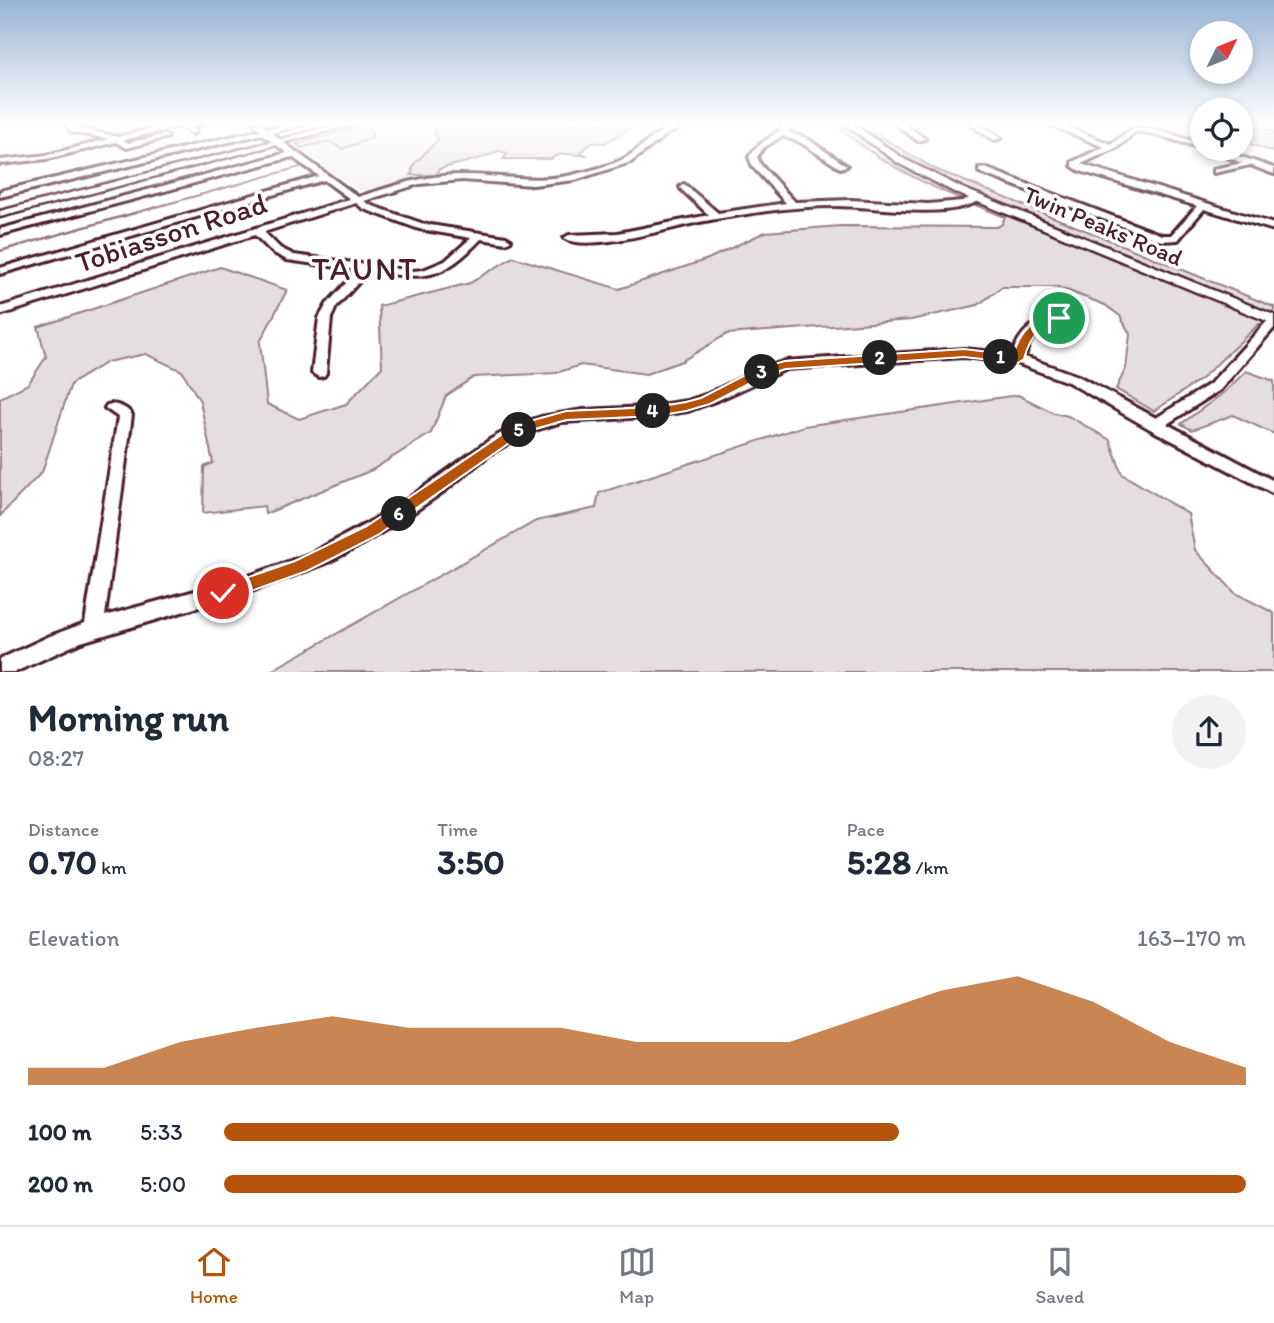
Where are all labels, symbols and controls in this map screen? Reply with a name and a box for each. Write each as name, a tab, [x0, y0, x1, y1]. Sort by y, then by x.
north arrow	[1190, 21, 1253, 84]
map controls	[1190, 21, 1253, 161]
button: locate	[1190, 98, 1253, 161]
street label: Twin Peaks Road	[1019, 179, 1187, 272]
street label: Tobiasson Road	[71, 184, 271, 281]
district label: TAUNT	[311, 250, 419, 288]
pin	[1029, 288, 1089, 348]
icon: arrive	[1040, 299, 1078, 337]
pin: 2	[862, 340, 898, 376]
pin: 1	[984, 340, 1018, 374]
text: 1	[996, 345, 1005, 368]
text: 2	[875, 346, 885, 369]
pin: 3	[744, 354, 780, 390]
text: 3	[756, 360, 767, 383]
pin: 4	[636, 394, 670, 428]
text: 4	[647, 399, 658, 422]
pin: 5	[502, 412, 536, 448]
text: 5	[514, 418, 523, 441]
pin: 6	[382, 496, 416, 532]
text: 6	[393, 502, 404, 525]
pin	[193, 563, 253, 623]
icon: check	[204, 574, 242, 612]
text: Morning run	[28, 695, 229, 741]
button: share	[1172, 695, 1246, 769]
text: 08:27	[28, 744, 84, 772]
text: Distance	[28, 818, 99, 841]
text: Time	[437, 818, 478, 841]
text: Pace	[847, 818, 885, 841]
text: 0.70	[28, 841, 97, 883]
text: 3:50	[437, 841, 505, 883]
text: 5:28	[847, 841, 911, 883]
text: km	[97, 856, 127, 879]
text: /km	[911, 856, 949, 879]
text: Elevation	[28, 924, 119, 952]
text: 163–170 m	[1137, 924, 1246, 952]
text: 100 m	[28, 1118, 92, 1146]
text: 5:33	[140, 1118, 183, 1146]
text: 200 m	[28, 1170, 93, 1198]
text: 5:00	[140, 1170, 186, 1198]
tab: Home	[190, 1243, 238, 1308]
tab: Map	[618, 1243, 656, 1308]
tab: Saved	[1036, 1243, 1084, 1308]

